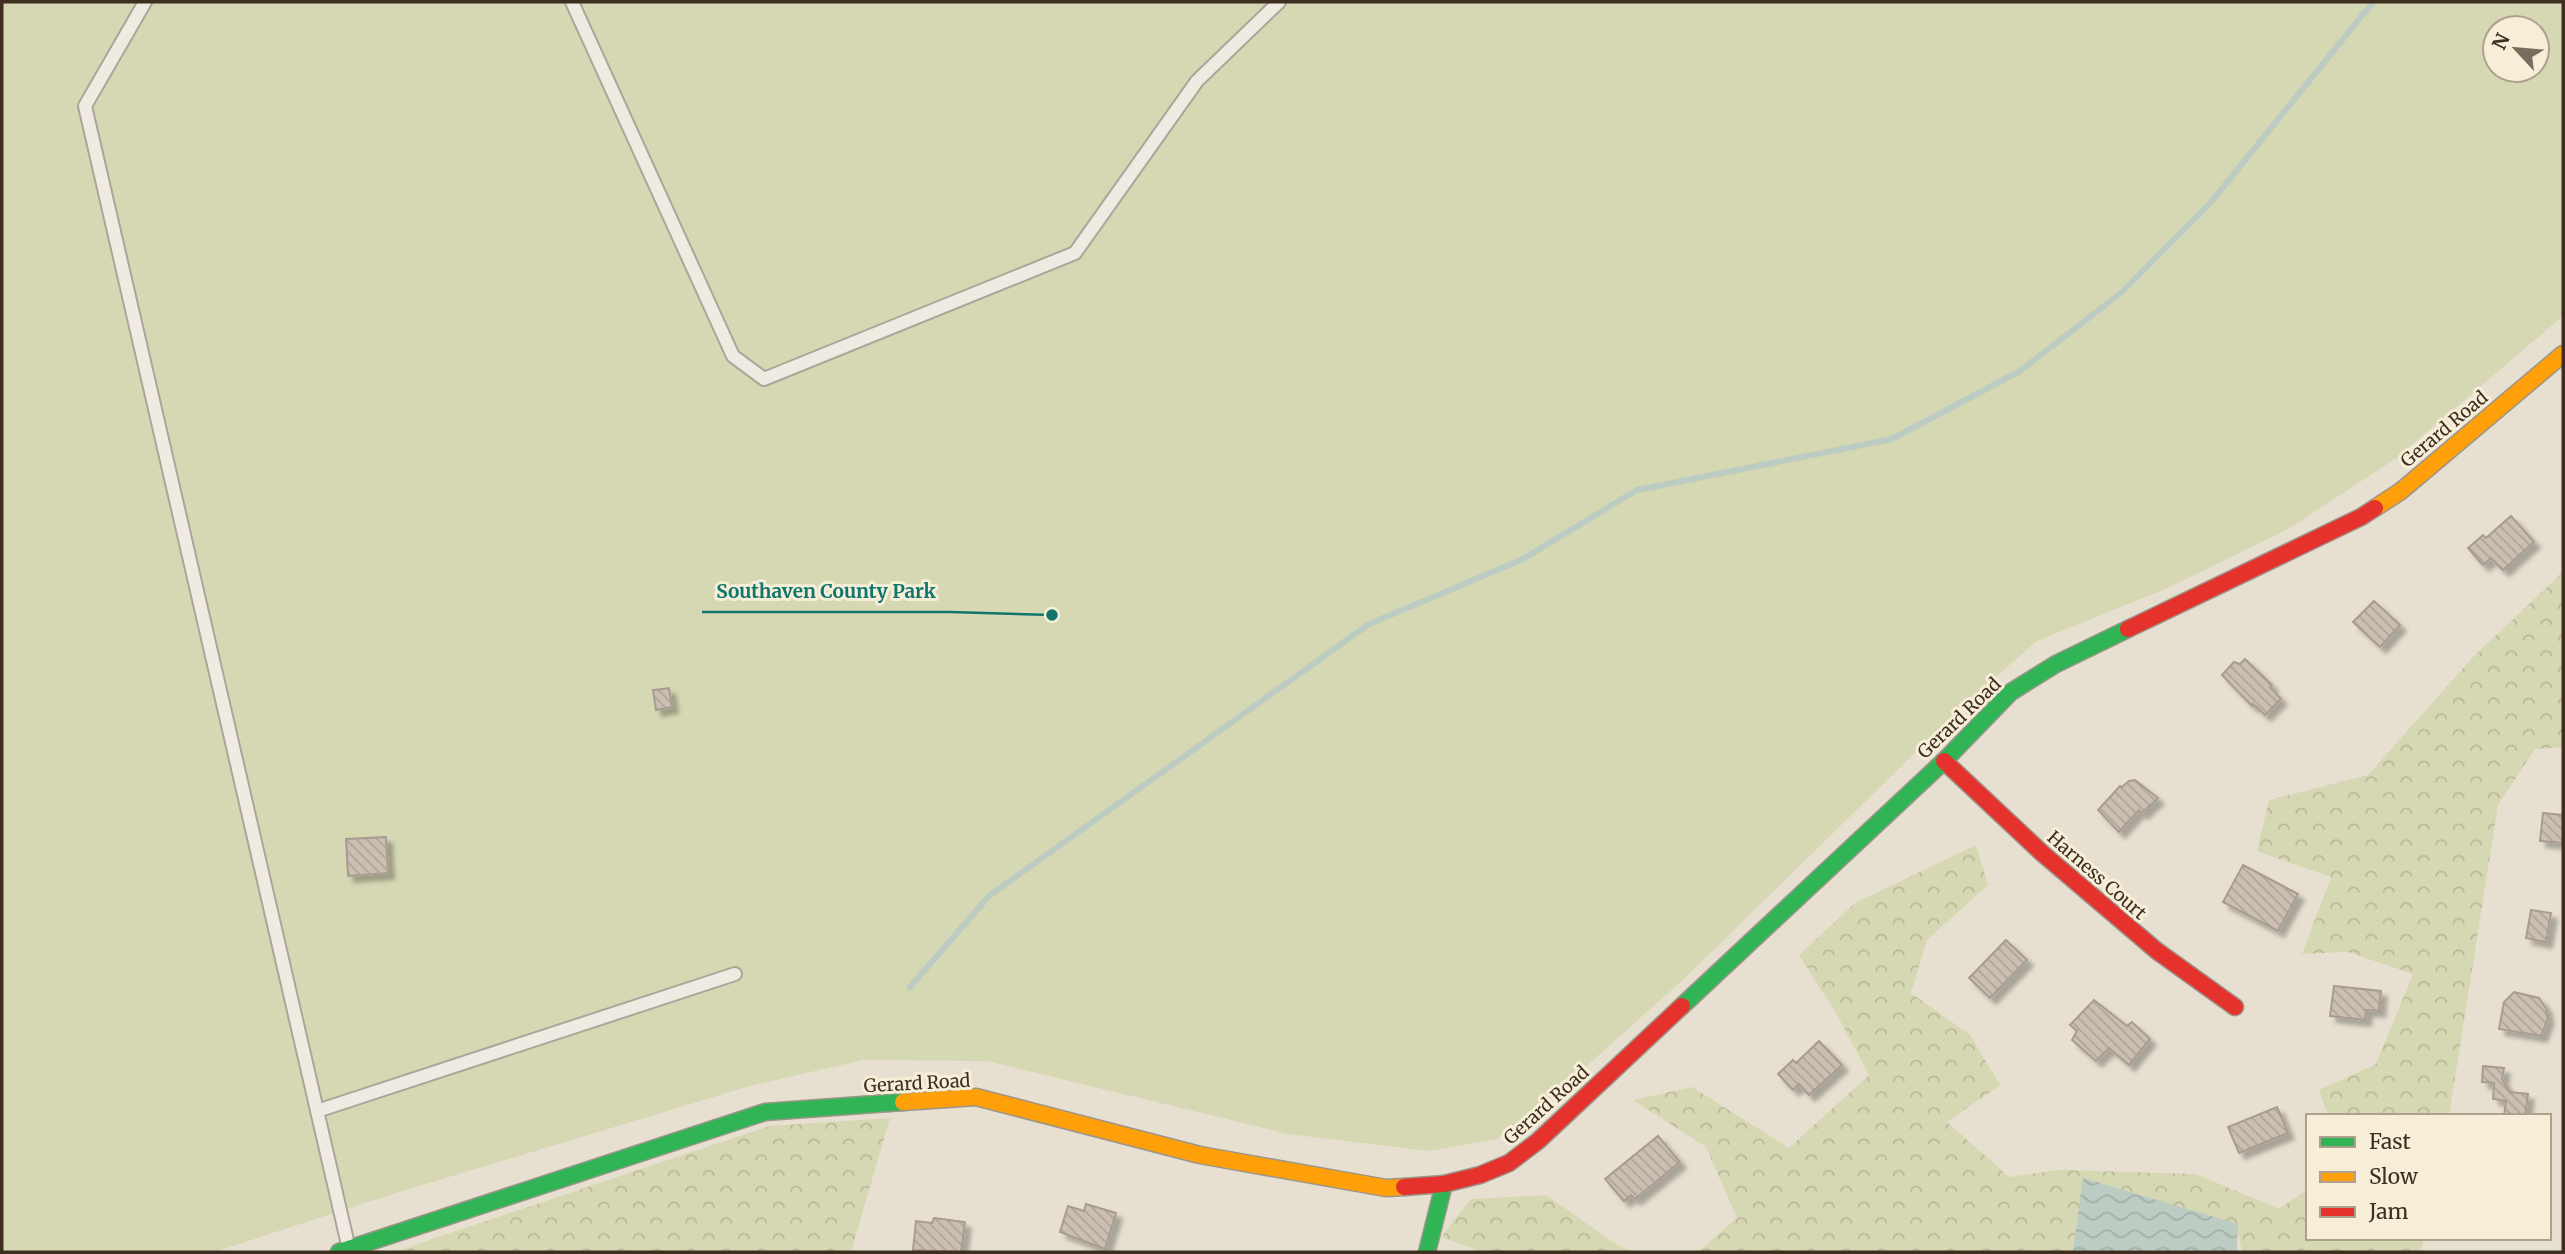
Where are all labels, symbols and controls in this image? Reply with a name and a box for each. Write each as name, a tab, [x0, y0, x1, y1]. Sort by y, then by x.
north arrow	[2481, 14, 2551, 84]
text: N	[2487, 30, 2515, 54]
street label: Gerard Road	[2396, 386, 2492, 472]
callout: Southaven County Park	[702, 572, 950, 612]
text: Southaven County Park	[716, 579, 937, 603]
street label: Gerard Road	[1913, 673, 2006, 763]
street label: Harness Court	[2043, 826, 2151, 924]
street label: Gerard Road	[1499, 1061, 1593, 1149]
street label: Gerard Road	[863, 1069, 971, 1097]
legend	[2306, 1114, 2551, 1240]
text: Fast	[2369, 1128, 2411, 1155]
text: Slow	[2369, 1163, 2418, 1190]
text: Jam	[2368, 1198, 2408, 1225]

